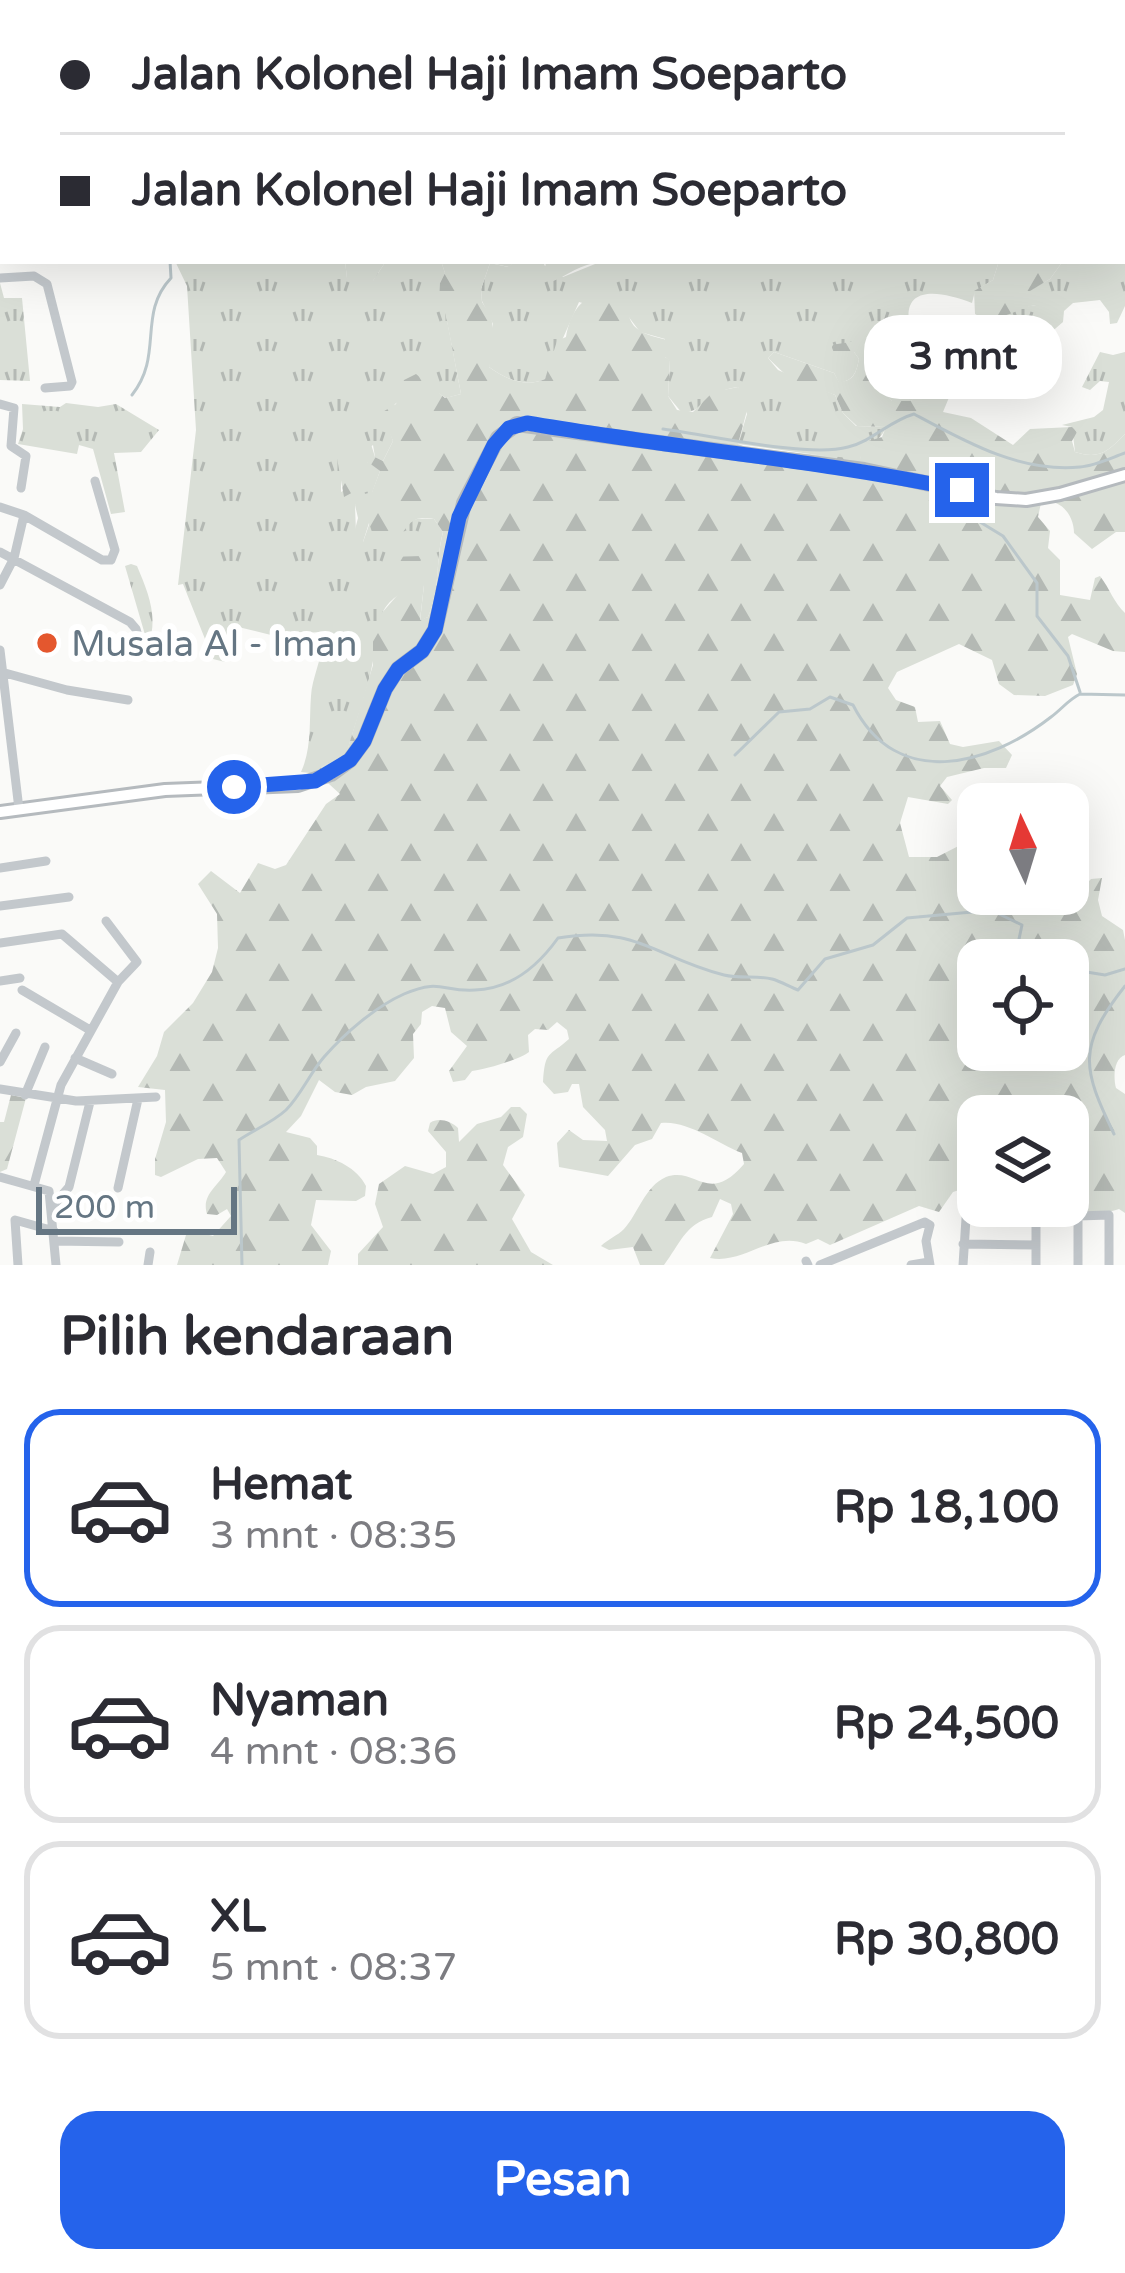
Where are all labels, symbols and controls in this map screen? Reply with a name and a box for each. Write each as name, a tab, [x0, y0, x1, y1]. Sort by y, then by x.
text: Jalan Kolonel Haji Imam Soeparto	[132, 48, 847, 102]
text: Jalan Kolonel Haji Imam Soeparto	[132, 164, 847, 218]
callout: 3 mnt	[863, 316, 1061, 400]
text: 3 mnt	[909, 333, 1017, 380]
route end	[935, 463, 989, 517]
place label: Musala Al - Iman	[71, 623, 357, 666]
marker: Musala Al - Iman	[34, 630, 60, 656]
route start	[207, 760, 261, 814]
north arrow	[957, 783, 1089, 915]
map controls	[957, 783, 1089, 1227]
button: locate	[957, 939, 1089, 1071]
button: layers	[957, 1095, 1089, 1227]
scale bar	[36, 1181, 237, 1234]
text: 200 m	[54, 1188, 155, 1227]
text: Pilih kendaraan	[60, 1304, 454, 1369]
icon: car	[66, 1454, 174, 1562]
text: Hemat	[210, 1458, 352, 1512]
text: Rp 18,100	[834, 1481, 1059, 1535]
text: 3 mnt · 08:35	[210, 1512, 457, 1559]
icon: car	[66, 1670, 174, 1778]
text: Nyaman	[210, 1674, 389, 1728]
text: Rp 24,500	[834, 1697, 1059, 1751]
text: 4 mnt · 08:36	[210, 1728, 457, 1775]
icon: car	[66, 1886, 174, 1994]
text: XL	[210, 1890, 266, 1944]
text: Rp 30,800	[834, 1913, 1059, 1967]
text: 5 mnt · 08:37	[210, 1944, 457, 1991]
button: Pesan	[60, 2111, 1065, 2249]

